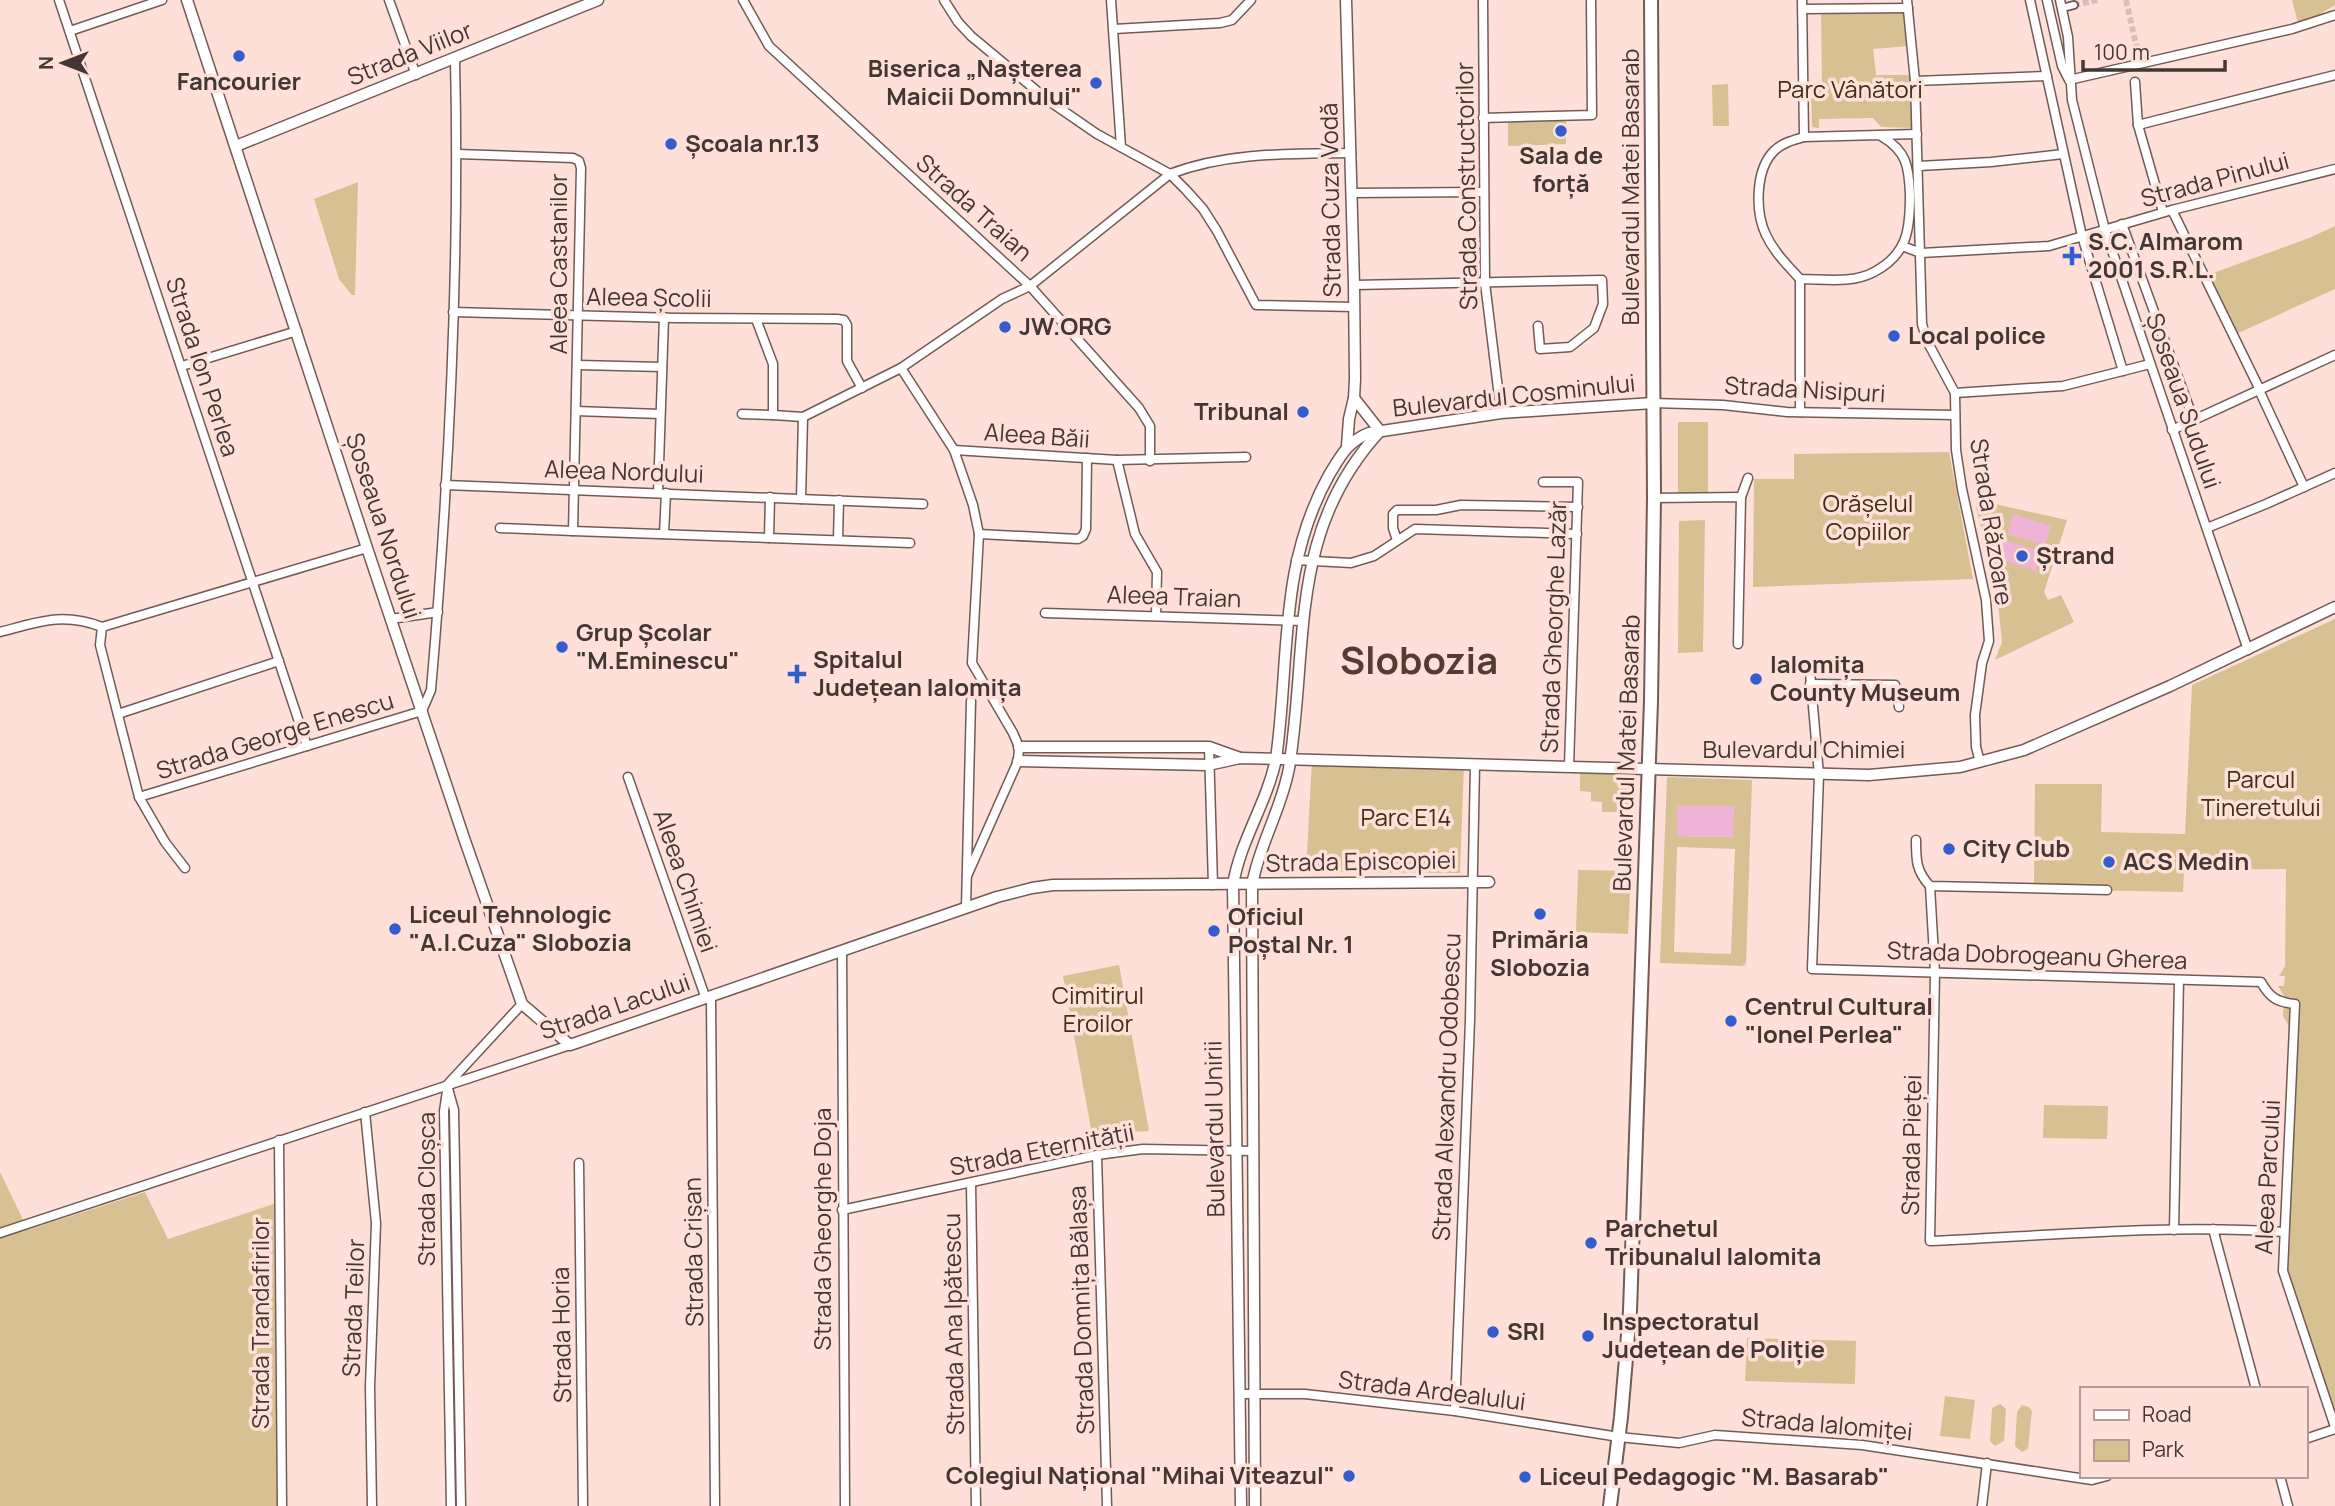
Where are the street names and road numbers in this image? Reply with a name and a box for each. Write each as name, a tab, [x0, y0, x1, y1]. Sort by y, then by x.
street label: Strada Viilor	[342, 12, 477, 93]
street label: Bulevardul Matei Basarab	[1613, 49, 1646, 325]
street label: Strada Constructorilor	[1447, 61, 1484, 310]
street label: Strada Cuza Vodă	[1311, 102, 1348, 298]
street label: Strada Pinului	[2137, 143, 2292, 214]
street label: Strada Traian	[910, 146, 1040, 268]
street label: Aleea Castanilor	[541, 173, 574, 355]
street label: Strada Ion Perlea	[159, 273, 248, 461]
street label: Aleea Școlii	[586, 279, 712, 314]
street label: Șoseaua Sudului	[2139, 308, 2230, 493]
street label: Bulevardul Cosminului	[1391, 365, 1637, 424]
street label: Strada Nisipuri	[1724, 368, 1886, 409]
street label: Aleea Băii	[983, 414, 1091, 455]
street label: Șoseaua Nordului	[339, 428, 430, 623]
street label: Strada Răzoare	[1963, 436, 2022, 608]
street label: Aleea Nordului	[544, 451, 704, 490]
street label: Strada Gheorghe Lazăr	[1532, 500, 1573, 754]
street label: Aleea Traian	[1106, 577, 1242, 614]
street label: Bulevardul Matei Basarab	[1604, 614, 1647, 892]
street label: Strada George Enescu	[152, 683, 397, 786]
street label: Bulevardul Chimiei	[1703, 732, 1905, 765]
street label: Aleea Chimiei	[646, 805, 726, 957]
street label: Strada Episcopiei	[1265, 842, 1457, 879]
street label: Strada Alexandru Odobescu	[1424, 932, 1467, 1242]
street label: Strada Dobrogeanu Gherea	[1886, 933, 2188, 976]
street label: Strada Lacului	[535, 964, 694, 1047]
street label: Bulevardul Unirii	[1195, 1040, 1232, 1218]
street label: Strada Pieței	[1893, 1074, 1928, 1216]
street label: Aleea Parcului	[2246, 1098, 2287, 1255]
street label: Strada Gheorghe Doja	[805, 1108, 838, 1350]
street label: Strada Cloșca	[409, 1112, 442, 1266]
street label: Strada Eternității	[947, 1114, 1137, 1183]
street label: Strada Crișan	[675, 1177, 710, 1327]
street label: Strada Domnița Bălașa	[1060, 1185, 1101, 1435]
street label: Strada Ana Ipătescu	[934, 1213, 971, 1435]
street label: Strada Trandafirilor	[243, 1217, 276, 1429]
street label: Strada Teilor	[334, 1238, 371, 1378]
street label: Strada Horia	[543, 1267, 578, 1404]
street label: Strada Ardealului	[1337, 1362, 1528, 1417]
street label: Strada Ialomiței	[1740, 1400, 1914, 1447]

